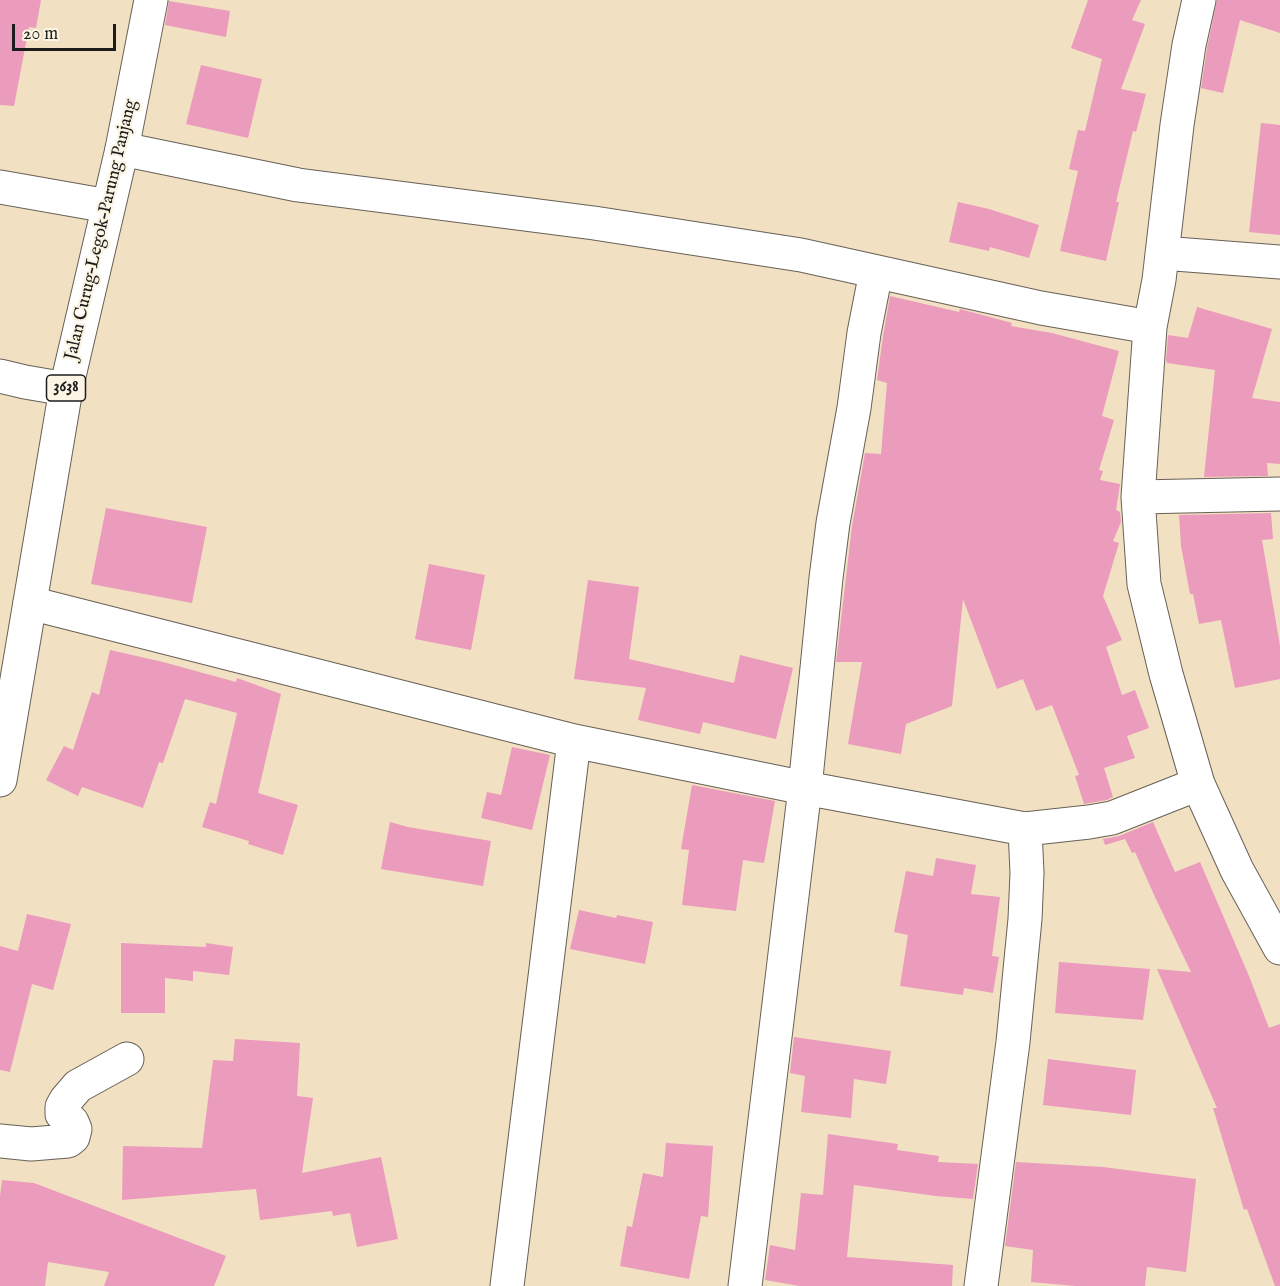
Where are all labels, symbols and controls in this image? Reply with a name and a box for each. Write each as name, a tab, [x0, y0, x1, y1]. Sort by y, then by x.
scale bar	[15, 12, 118, 50]
text: 20 m	[23, 23, 58, 46]
street label: Jalan Curug–Legok–Parung Panjang	[61, 97, 143, 363]
road number: 3638	[46, 375, 86, 401]

